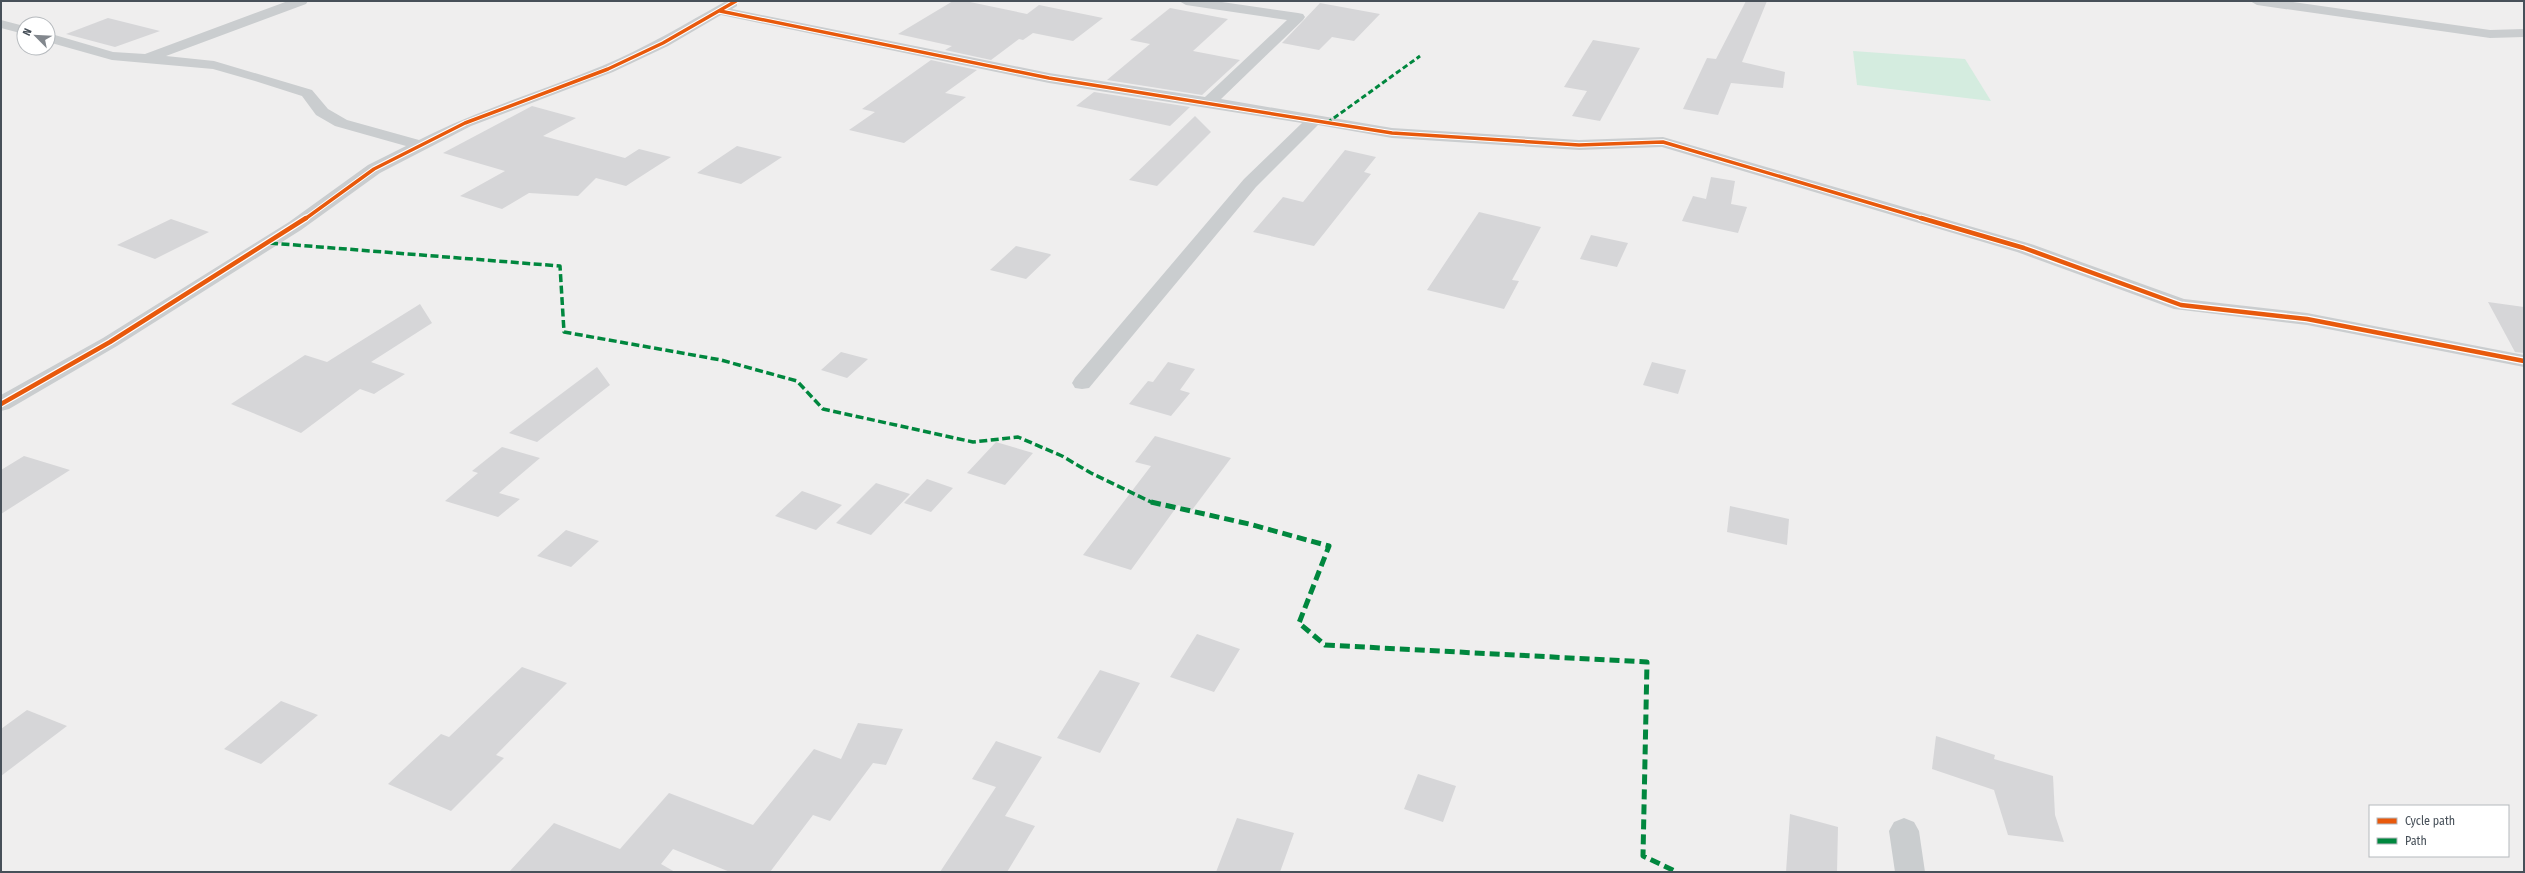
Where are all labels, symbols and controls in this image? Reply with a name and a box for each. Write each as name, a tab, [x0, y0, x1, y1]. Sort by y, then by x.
north arrow	[16, 16, 56, 56]
text: N	[20, 26, 35, 38]
legend	[2369, 805, 2509, 857]
text: Cycle path	[2405, 814, 2455, 828]
text: Path	[2405, 834, 2427, 848]

